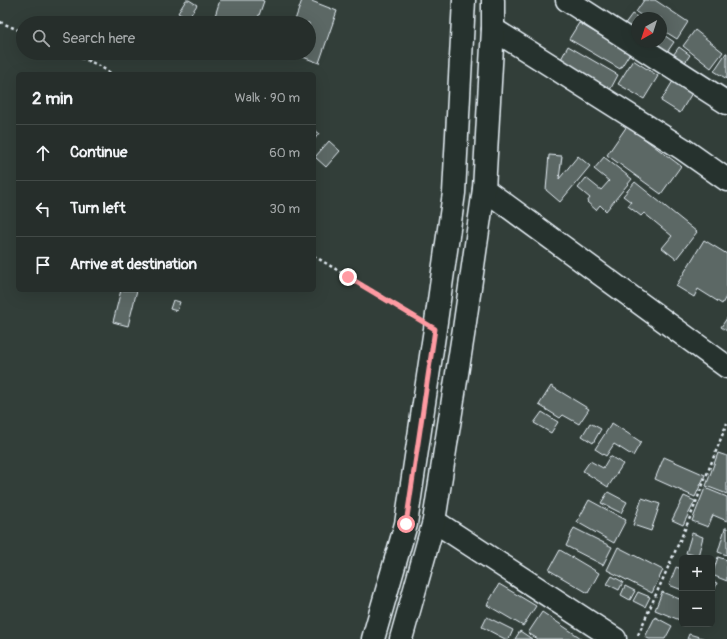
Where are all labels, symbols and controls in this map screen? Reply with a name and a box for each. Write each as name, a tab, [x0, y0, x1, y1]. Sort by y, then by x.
north arrow	[631, 12, 667, 48]
search box	[16, 16, 316, 60]
icon: search	[30, 27, 52, 49]
text: Search here	[62, 29, 135, 48]
text: 2 min	[32, 88, 73, 109]
text: Walk · 90 m	[235, 90, 300, 106]
icon: ahead	[32, 142, 54, 164]
text: Continue	[70, 143, 128, 162]
text: 60 m	[269, 145, 300, 161]
icon: left	[32, 198, 54, 220]
text: Turn left	[70, 199, 126, 218]
text: 30 m	[270, 201, 300, 217]
icon: arrive	[32, 254, 54, 276]
text: Arrive at destination	[70, 255, 197, 274]
route end	[339, 268, 357, 286]
route start	[397, 515, 415, 533]
map controls	[679, 555, 715, 627]
button: +	[679, 555, 715, 591]
button: −	[679, 591, 715, 627]

